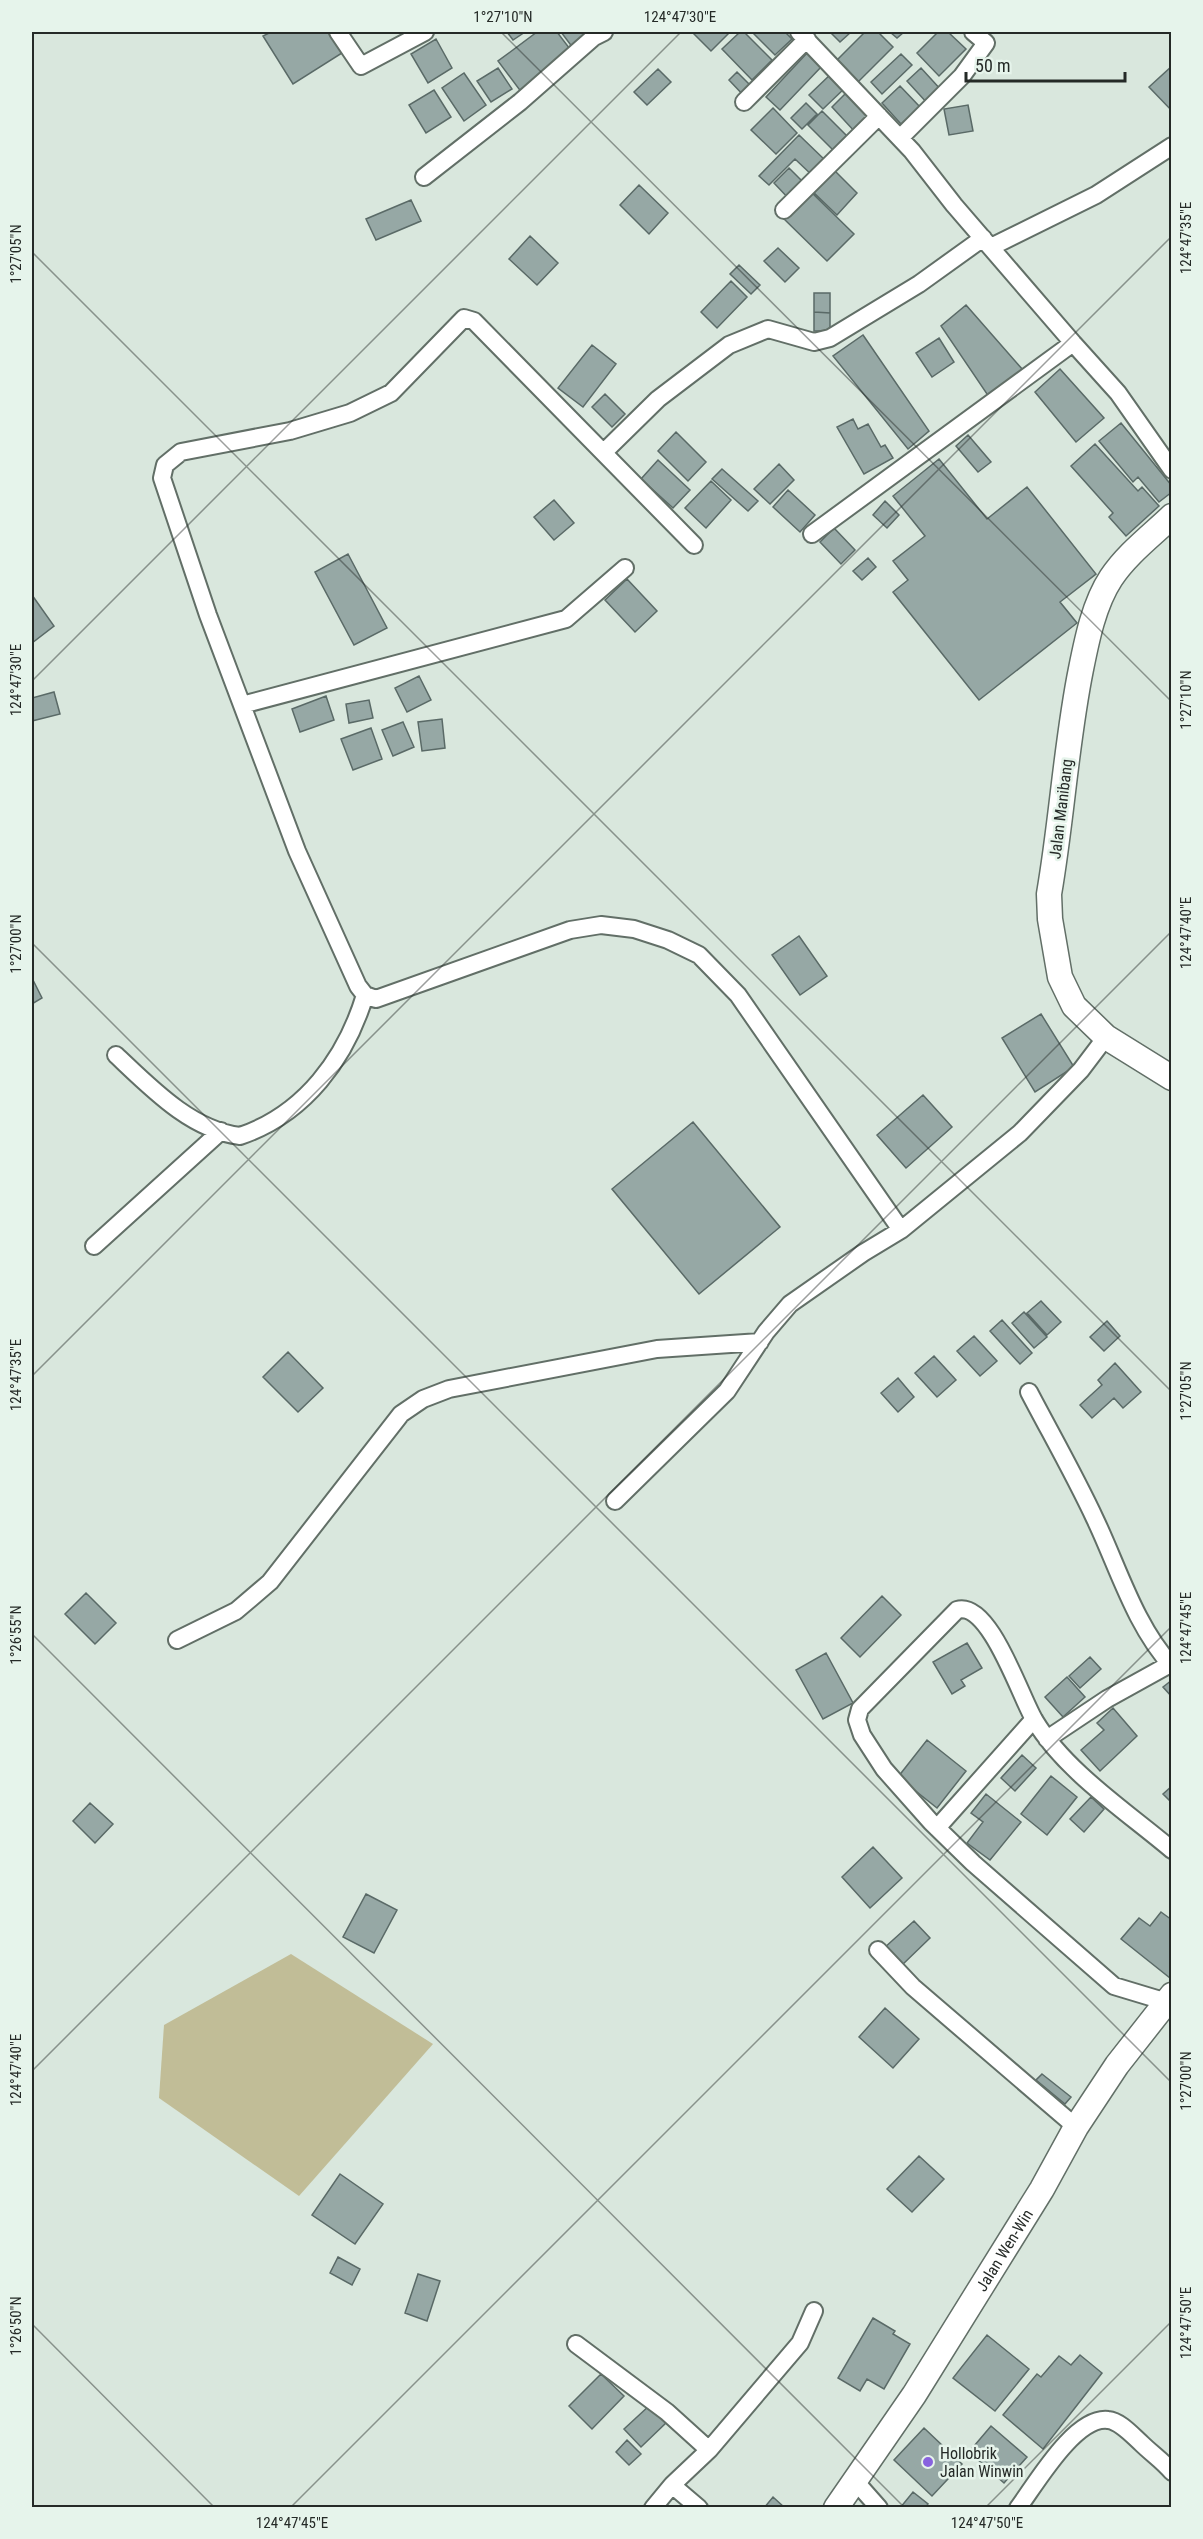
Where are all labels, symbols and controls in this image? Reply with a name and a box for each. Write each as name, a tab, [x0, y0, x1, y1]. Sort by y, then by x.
text: 1°27'10"N	[473, 8, 533, 26]
text: 124°47'30"E	[644, 8, 716, 26]
scale bar	[966, 45, 1125, 83]
text: 50 m	[975, 55, 1010, 76]
text: 124°47'35"E	[1177, 202, 1195, 274]
text: 1°27'05"N	[7, 224, 25, 284]
text: 124°47'30"E	[7, 644, 25, 716]
text: 1°27'10"N	[1177, 670, 1195, 730]
street label: Jalan Manibang	[1045, 758, 1077, 860]
text: 124°47'40"E	[1177, 897, 1195, 969]
text: 1°27'00"N	[7, 914, 25, 974]
text: 124°47'35"E	[7, 1339, 25, 1411]
text: 1°27'05"N	[1177, 1361, 1195, 1421]
text: 124°47'45"E	[1177, 1592, 1195, 1664]
text: 1°26'55"N	[7, 1605, 25, 1665]
text: 124°47'40"E	[7, 2034, 25, 2106]
text: 1°27'00"N	[1177, 2051, 1195, 2111]
street label: Jalan Wen-Win	[971, 2206, 1037, 2295]
text: 124°47'50"E	[1177, 2287, 1195, 2359]
text: 1°26'50"N	[7, 2296, 25, 2356]
place label: Hollobrik Jalan Winwin	[940, 2444, 1024, 2481]
marker: Hollobrik Jalan Winwin	[921, 2455, 935, 2469]
text: 124°47'45"E	[256, 2514, 328, 2532]
text: 124°47'50"E	[951, 2514, 1023, 2532]

